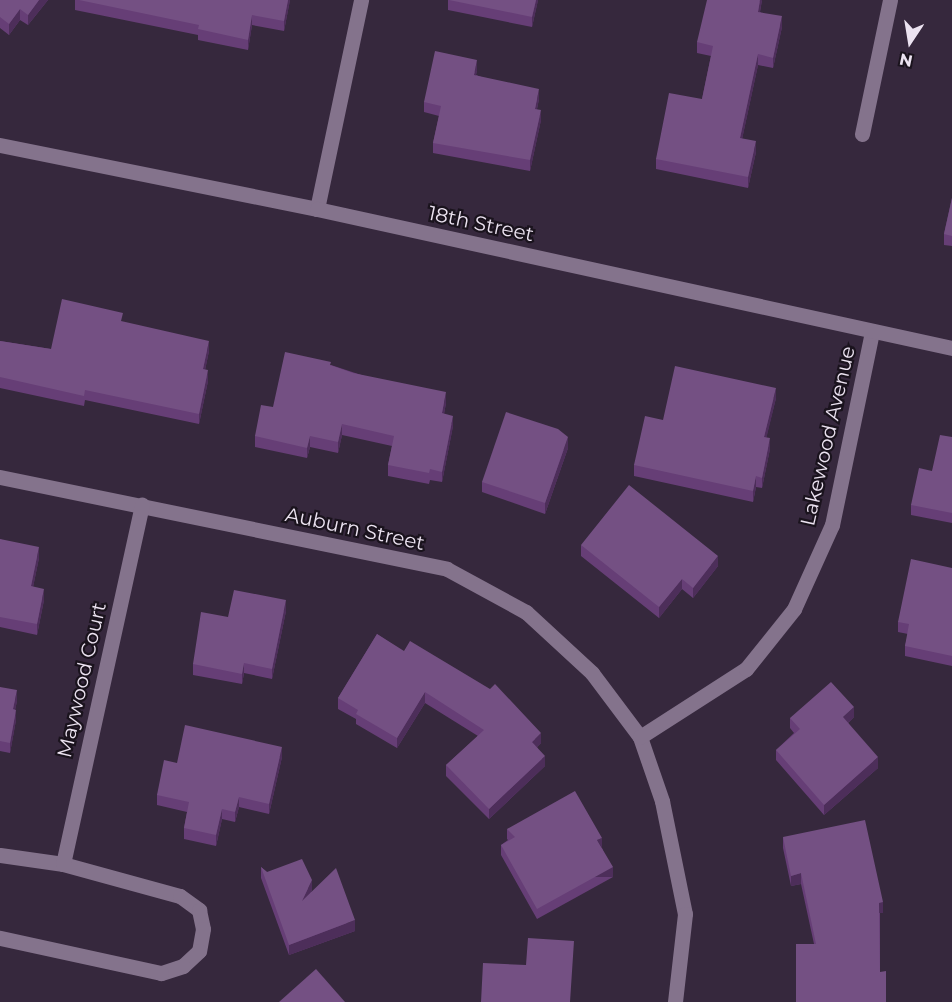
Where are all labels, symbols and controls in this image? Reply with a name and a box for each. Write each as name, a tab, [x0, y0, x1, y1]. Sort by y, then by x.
north arrow	[880, 12, 940, 72]
text: N	[898, 49, 914, 71]
street label: 18th Street	[426, 201, 536, 247]
street label: Lakewood Avenue	[796, 344, 860, 528]
street label: Auburn Street	[283, 503, 427, 555]
street label: Maywood Court	[52, 600, 112, 760]

